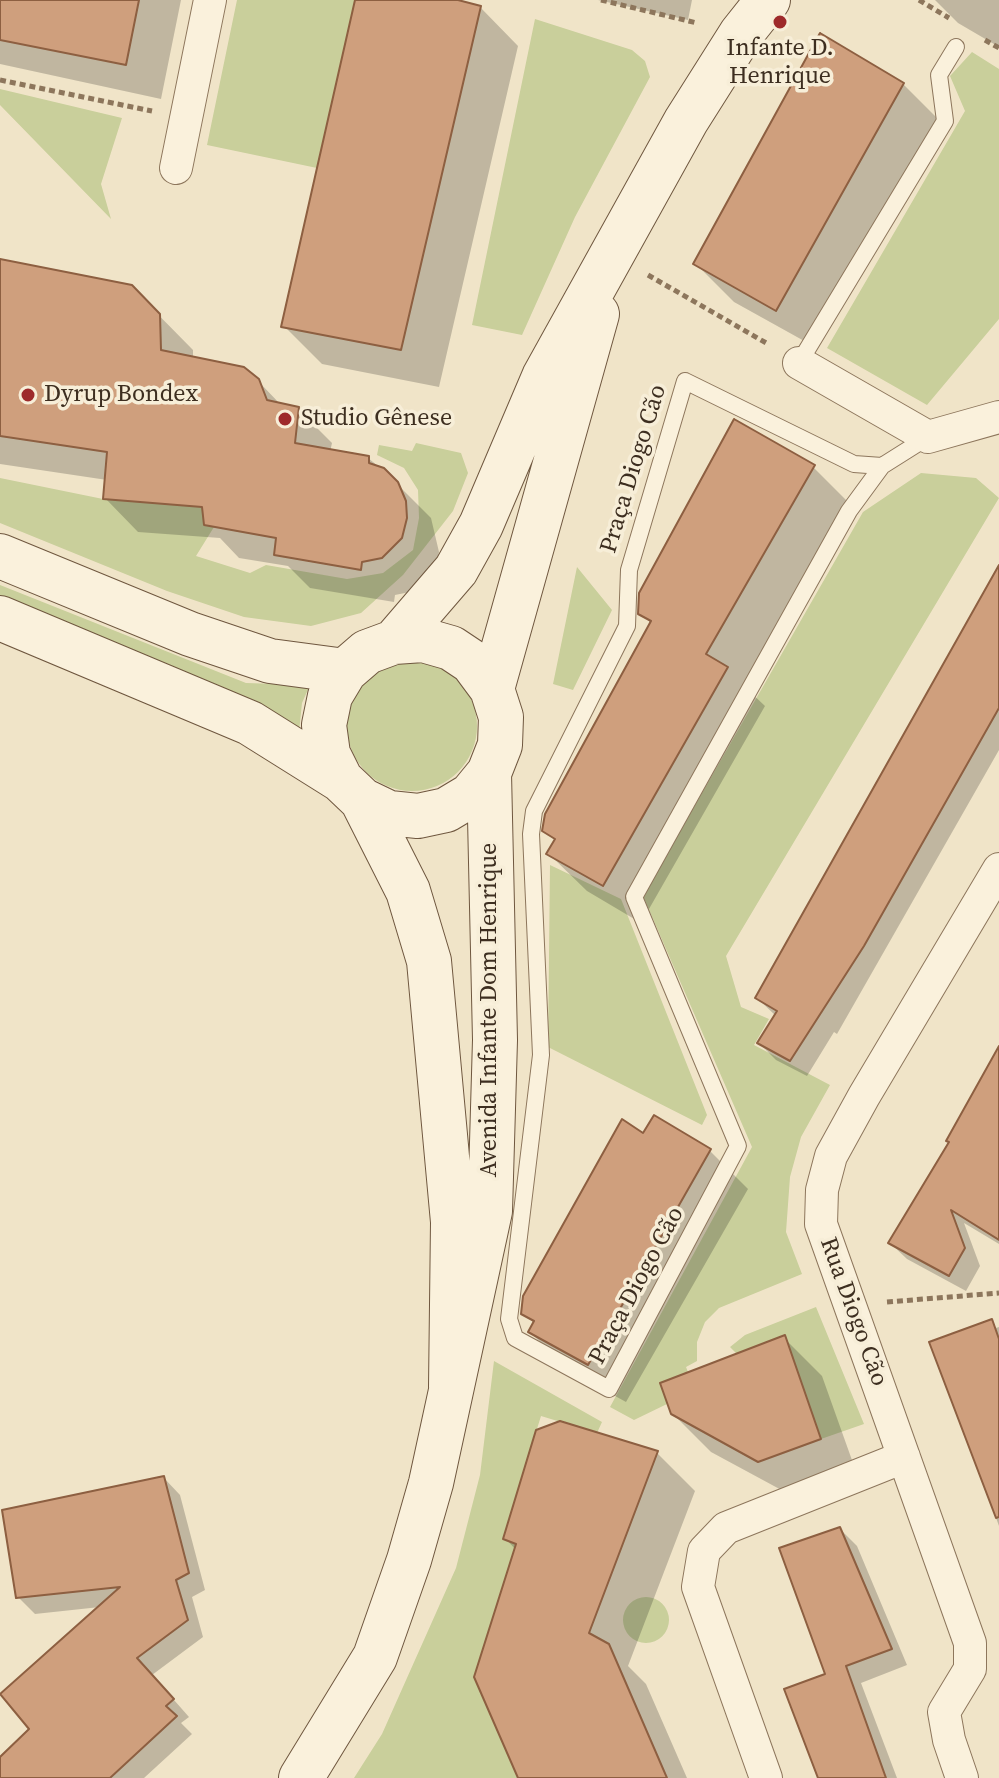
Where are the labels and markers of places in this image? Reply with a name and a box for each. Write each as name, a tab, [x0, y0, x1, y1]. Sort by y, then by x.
marker: Infante D. Henrique	[771, 13, 789, 31]
place label: Infante D. Henrique	[726, 35, 834, 91]
place label: Dyrup Bondex	[44, 381, 198, 409]
marker: Dyrup Bondex	[19, 386, 37, 404]
place label: Studio Gênese	[301, 405, 452, 433]
marker: Studio Gênese	[276, 410, 294, 428]

